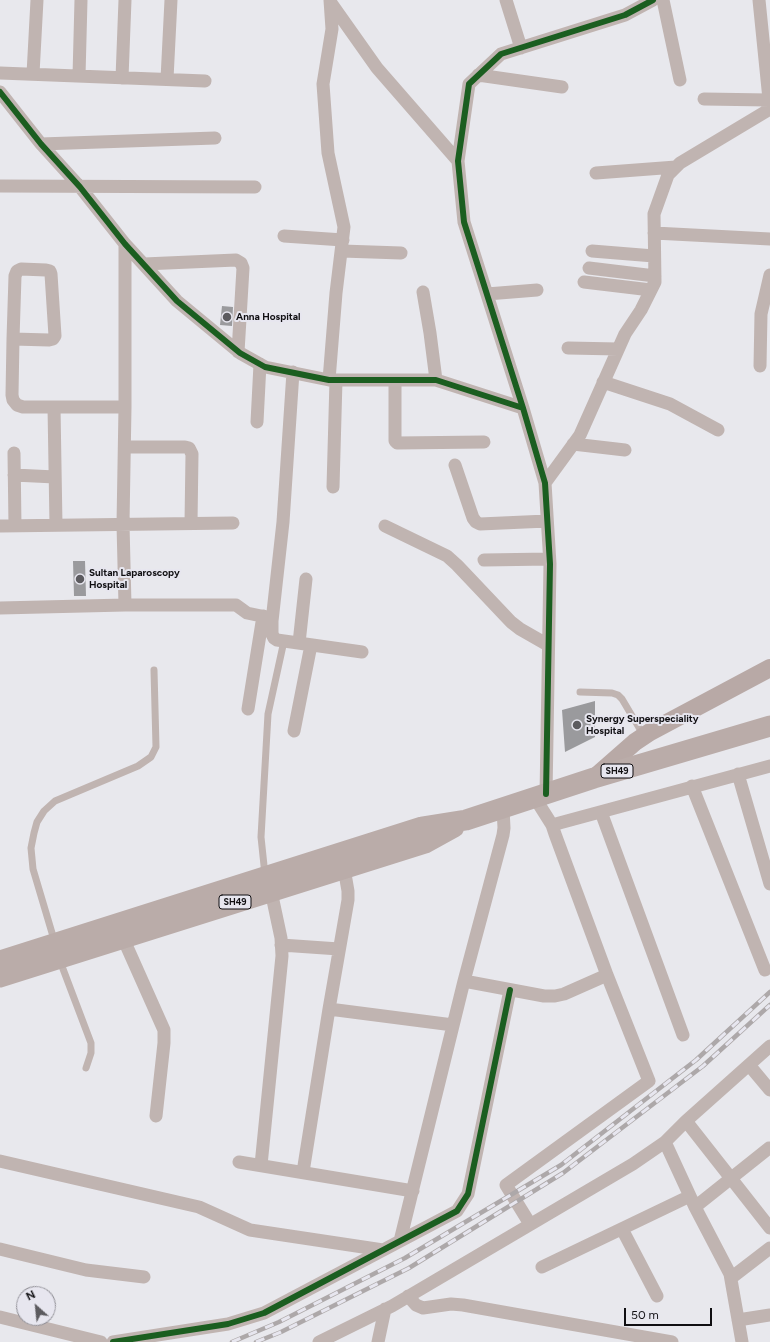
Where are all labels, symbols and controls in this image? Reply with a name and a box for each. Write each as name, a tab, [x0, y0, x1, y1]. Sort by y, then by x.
marker: Anna Hospital	[221, 311, 233, 323]
place label: Anna Hospital	[236, 311, 301, 323]
place label: Sultan Laparoscopy Hospital	[89, 567, 180, 590]
marker: Sultan Laparoscopy Hospital	[74, 573, 86, 585]
place label: Synergy Superspeciality Hospital	[586, 713, 699, 736]
marker: Synergy Superspeciality Hospital	[571, 719, 583, 731]
road number: SH49	[601, 764, 633, 778]
road number: SH49	[219, 895, 251, 909]
north arrow	[16, 1286, 56, 1326]
text: N	[24, 1288, 38, 1303]
scale bar	[626, 1300, 714, 1326]
text: 50 m	[631, 1308, 659, 1322]

